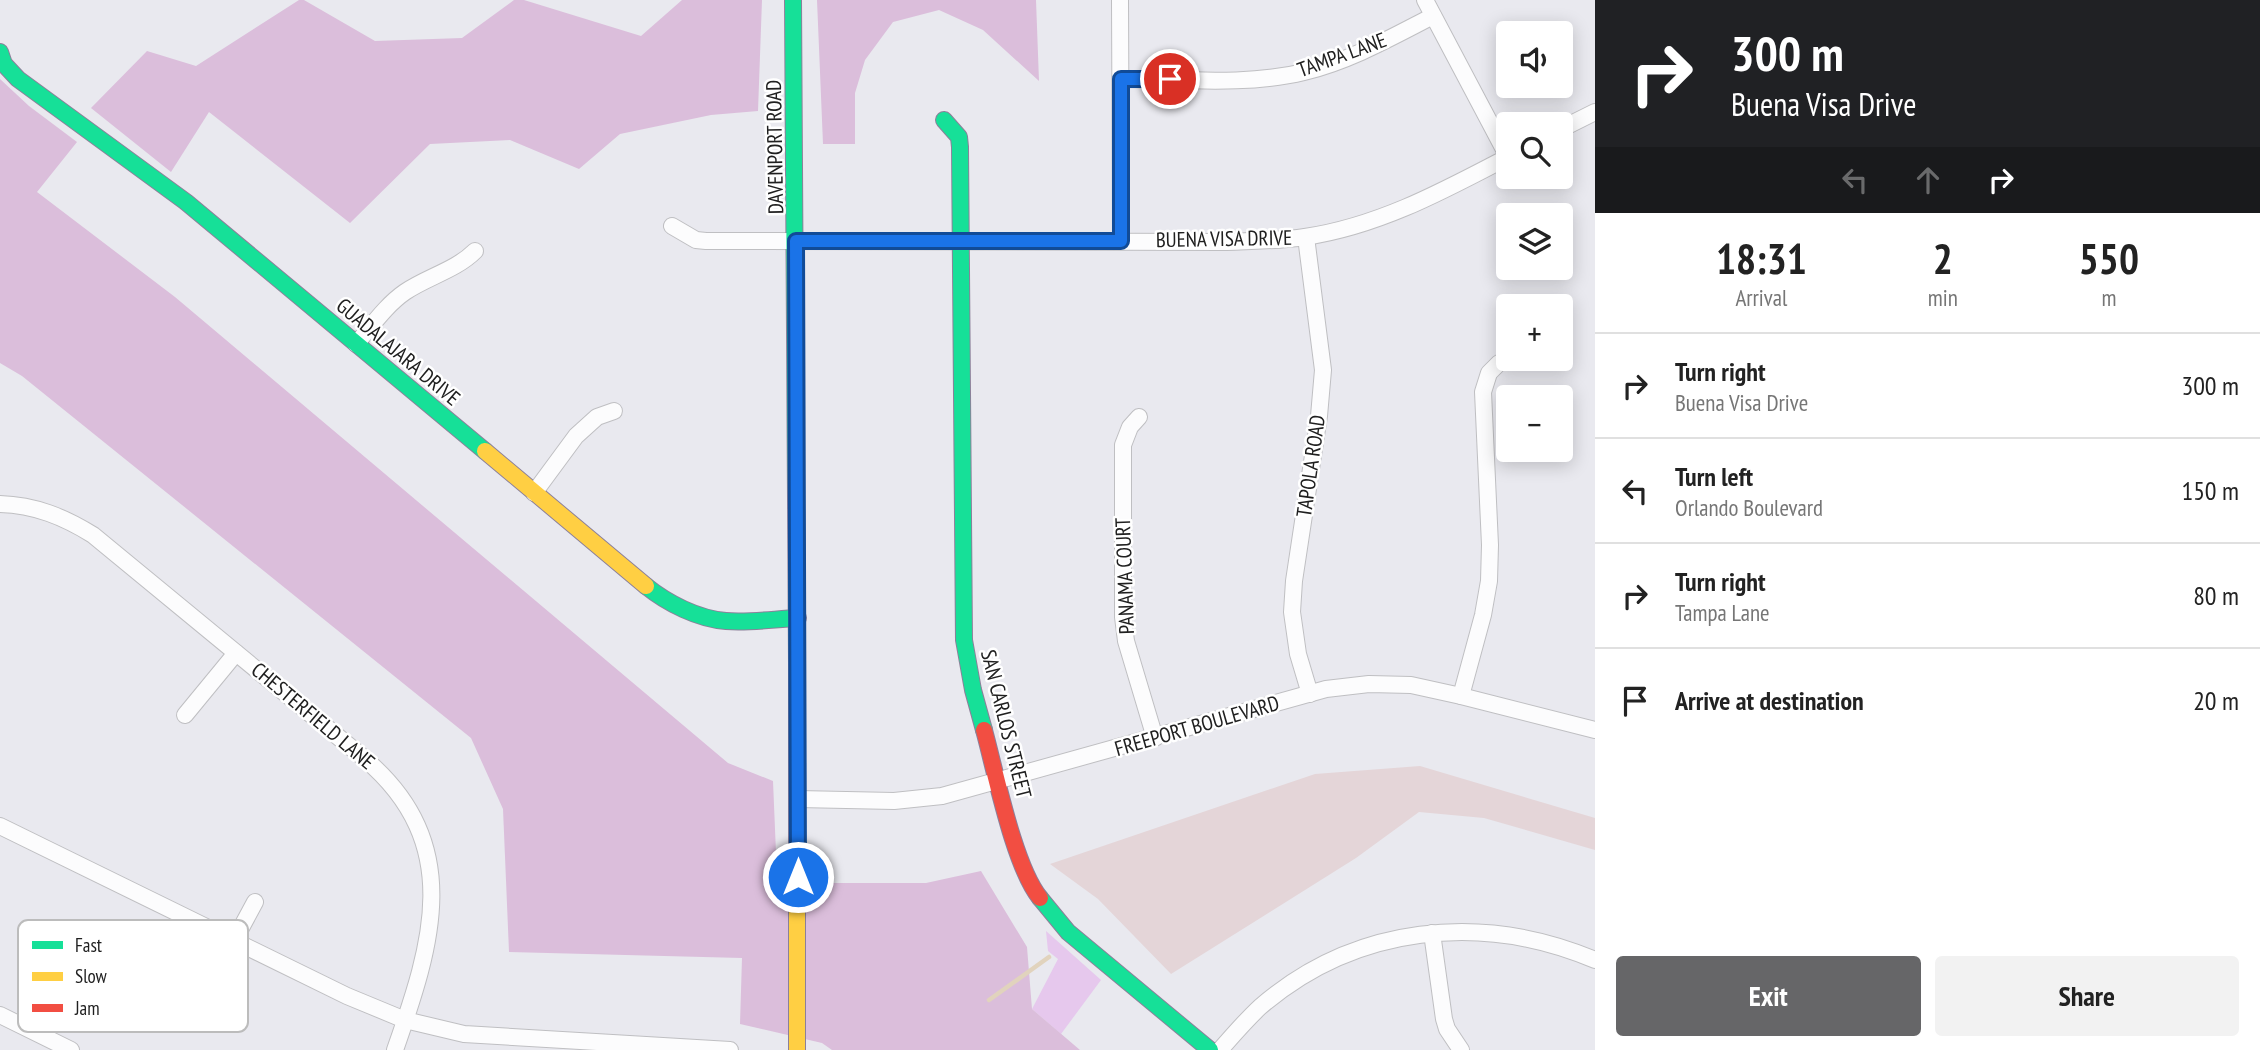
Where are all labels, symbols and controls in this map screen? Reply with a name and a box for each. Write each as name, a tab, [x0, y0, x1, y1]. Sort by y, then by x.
map controls	[1496, 21, 1573, 462]
button: sound	[1496, 21, 1573, 98]
text: 300 m	[1731, 21, 1844, 85]
street label: TAMPA LANE	[1294, 26, 1390, 83]
icon: right	[1616, 28, 1707, 119]
pin	[1140, 49, 1200, 109]
icon: arrive	[1151, 60, 1189, 98]
street label: DAVENPORT ROAD	[760, 80, 789, 214]
text: Buena Visa Drive	[1731, 83, 1916, 125]
button: search	[1496, 112, 1573, 189]
icon: left	[1836, 161, 1874, 199]
icon: ahead	[1909, 161, 1947, 199]
icon: right	[1982, 161, 2020, 199]
button: layers	[1496, 203, 1573, 280]
street label: BUENA VISA DRIVE	[1156, 224, 1292, 253]
text: 18:31	[1716, 231, 1807, 286]
text: 2	[1933, 231, 1953, 286]
text: 550	[2079, 231, 2139, 286]
text: Arrival	[1735, 283, 1787, 312]
text: min	[1928, 283, 1958, 312]
text: m	[2101, 283, 2116, 312]
street label: GUADALAJARA DRIVE	[331, 292, 466, 411]
button: +	[1496, 294, 1573, 371]
text: Turn right	[1675, 355, 1766, 388]
icon: right	[1616, 367, 1654, 405]
text: 300 m	[2181, 369, 2239, 402]
button: −	[1496, 385, 1573, 462]
text: Buena Visa Drive	[1675, 388, 1808, 417]
street label: TAPOLA ROAD	[1290, 413, 1331, 519]
text: Turn left	[1675, 460, 1753, 493]
icon: left	[1616, 472, 1654, 510]
text: 150 m	[2181, 474, 2239, 507]
text: Orlando Boulevard	[1675, 493, 1823, 522]
street label: PANAMA COURT	[1109, 517, 1140, 635]
text: Turn right	[1675, 565, 1766, 598]
icon: right	[1616, 577, 1654, 615]
text: 80 m	[2193, 579, 2239, 612]
text: Tampa Lane	[1675, 598, 1770, 627]
street label: SAN CARLOS STREET	[975, 647, 1038, 802]
street label: CHESTERFIELD LANE	[246, 656, 381, 775]
icon: arrive	[1616, 682, 1654, 720]
text: Arrive at destination	[1675, 684, 1864, 717]
text: 20 m	[2193, 684, 2239, 717]
street label: FREEPORT BOULEVARD	[1112, 689, 1282, 762]
position arrow	[761, 840, 835, 914]
legend	[18, 920, 248, 1032]
text: Fast	[75, 933, 103, 957]
button: Exit	[1616, 956, 1921, 1036]
button: Share	[1935, 956, 2239, 1036]
text: Slow	[75, 964, 108, 988]
text: Jam	[74, 996, 100, 1020]

